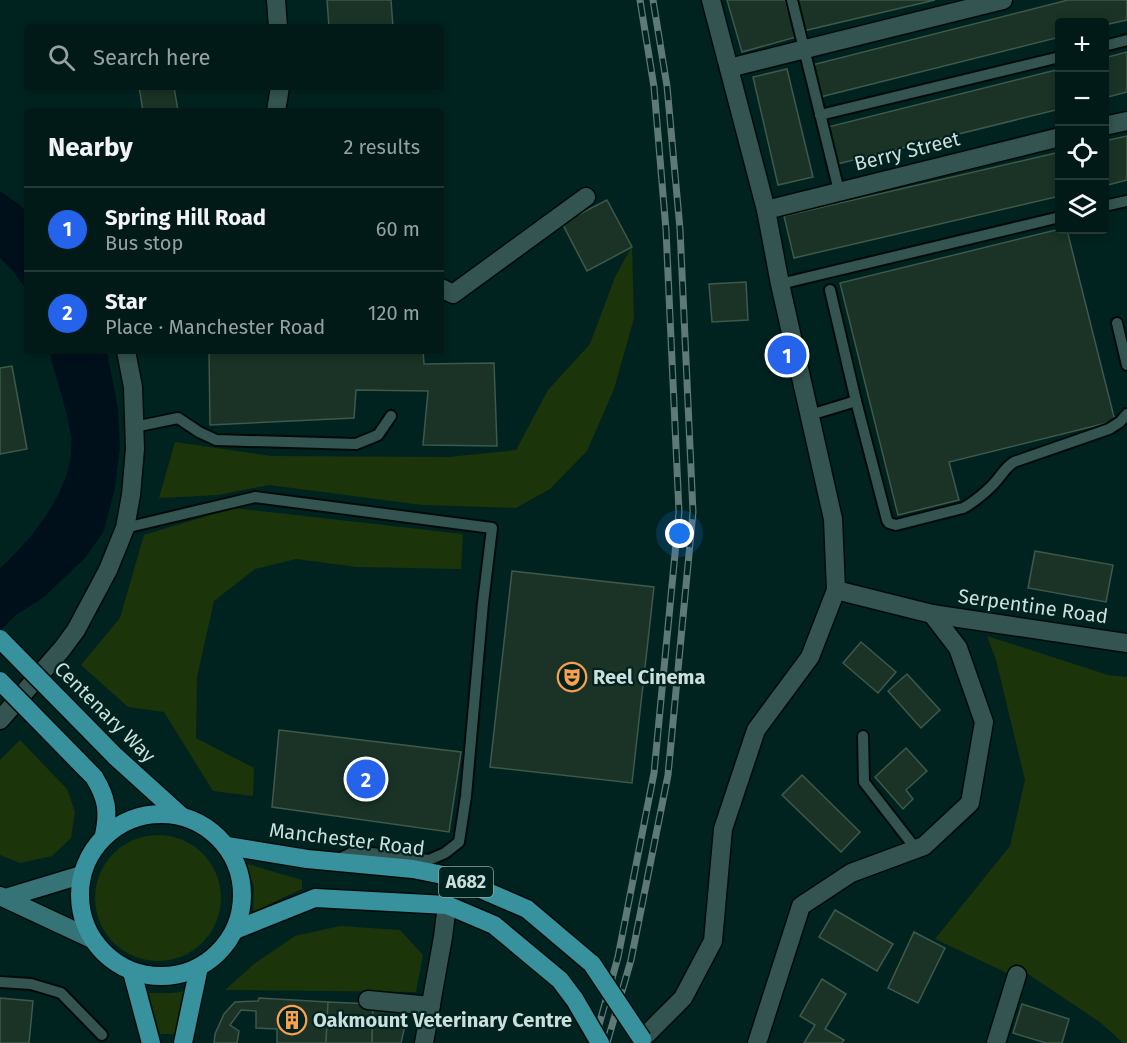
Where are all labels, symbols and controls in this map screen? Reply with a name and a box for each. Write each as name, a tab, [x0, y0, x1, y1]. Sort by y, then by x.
map controls	[1055, 18, 1109, 234]
button: +	[1055, 18, 1109, 72]
search box	[24, 24, 444, 90]
icon: search	[45, 41, 78, 74]
text: Search here	[93, 44, 211, 71]
button: −	[1055, 72, 1109, 126]
street label: Berry Street	[852, 126, 963, 176]
button: locate	[1055, 126, 1109, 180]
text: Nearby	[48, 132, 133, 163]
text: 2 results	[343, 135, 420, 159]
button: layers	[1055, 180, 1109, 234]
text: Spring Hill Road	[105, 204, 266, 231]
text: 1	[63, 217, 72, 241]
text: 60 m	[376, 217, 420, 241]
text: Bus stop	[105, 231, 183, 255]
text: Star	[105, 288, 147, 315]
text: 2	[62, 301, 73, 325]
text: 120 m	[368, 301, 420, 325]
text: Place · Manchester Road	[105, 315, 325, 339]
pin: 1	[768, 332, 806, 378]
your location	[665, 519, 694, 548]
street label: Serpentine Road	[957, 584, 1109, 628]
street label: Centenary Way	[49, 656, 161, 768]
theatre icon: Reel Cinema	[556, 661, 588, 693]
place label: Reel Cinema	[593, 665, 705, 689]
pin: 2	[346, 756, 386, 802]
street label: Manchester Road	[268, 818, 426, 860]
road number: A682	[439, 867, 493, 897]
building icon: Oakmount Veterinary Centre	[276, 1004, 308, 1036]
place label: Oakmount Veterinary Centre	[313, 1008, 572, 1032]

